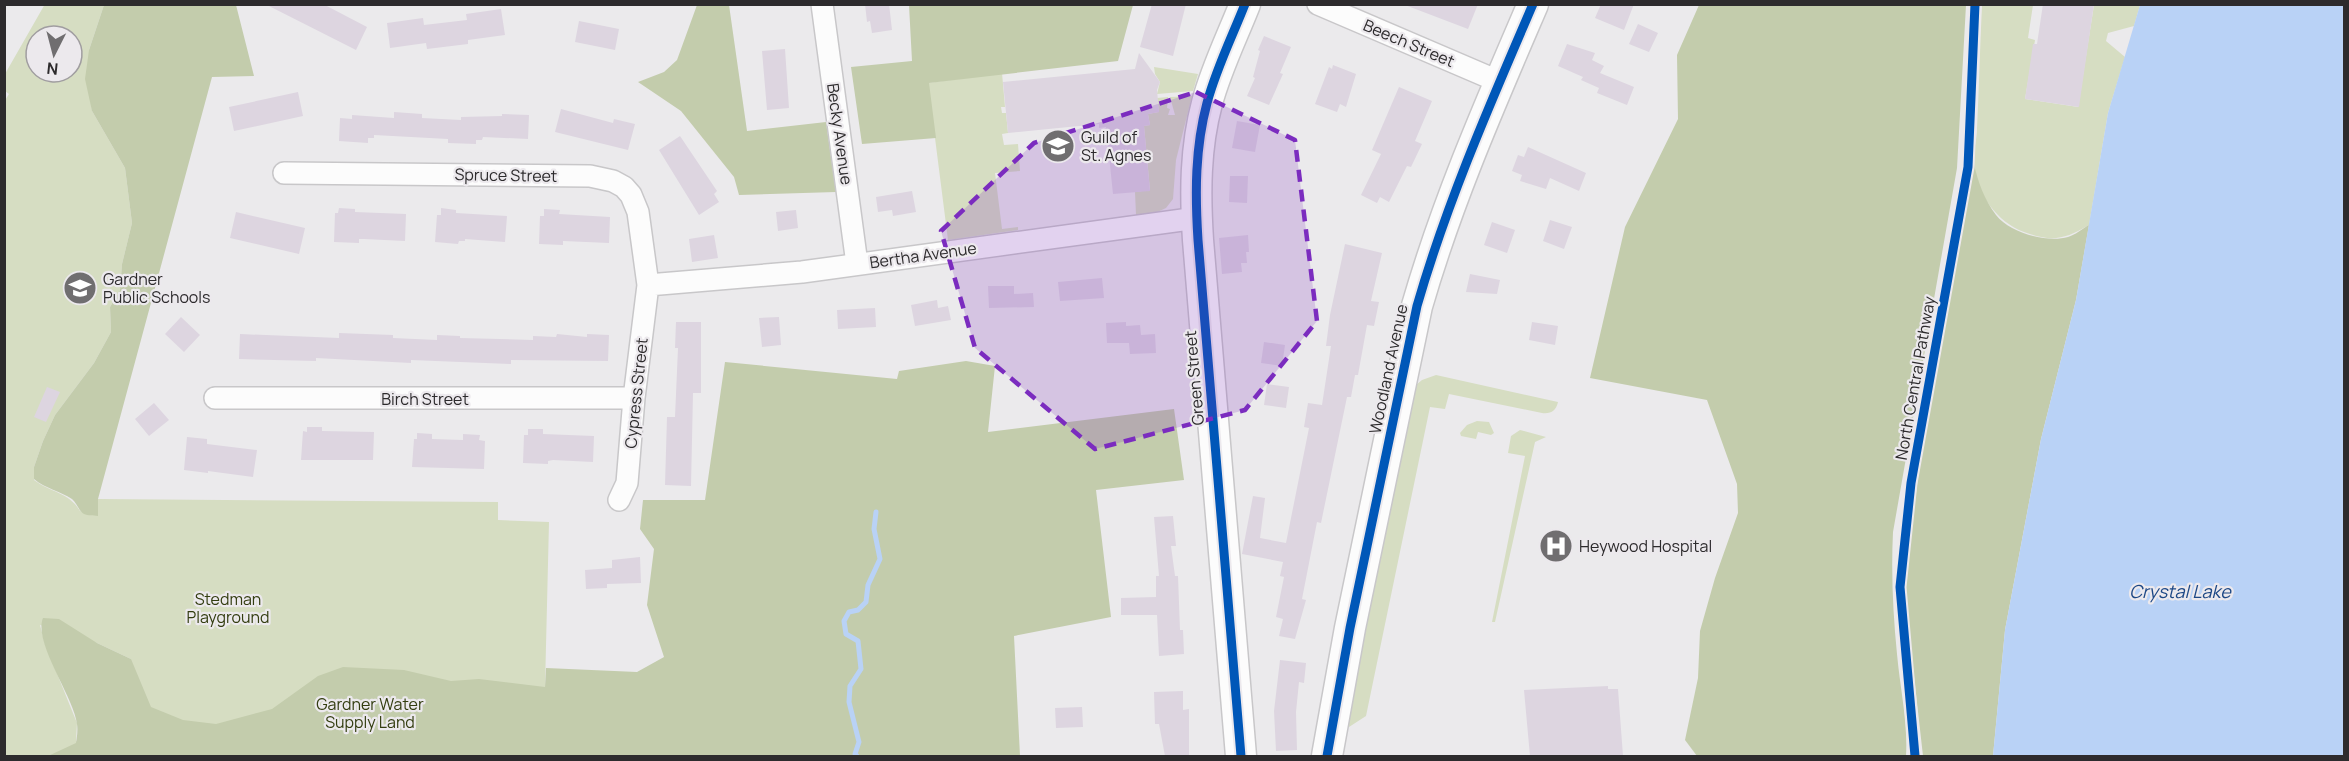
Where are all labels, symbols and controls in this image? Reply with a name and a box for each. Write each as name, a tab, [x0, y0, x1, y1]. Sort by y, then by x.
street label: Beech Street	[1360, 14, 1458, 72]
north arrow	[24, 24, 84, 84]
text: N	[46, 57, 59, 80]
street label: Becky Avenue	[822, 82, 858, 186]
place label: Guild of St. Agnes	[1081, 126, 1151, 166]
school or university icon: Guild of St. Agnes	[1040, 128, 1076, 164]
street label: Spruce Street	[454, 163, 558, 187]
street label: Bertha Avenue	[868, 237, 978, 273]
place label: Gardner Public Schools	[103, 268, 210, 308]
school or university icon: Gardner Public Schools	[62, 270, 98, 306]
street label: North Central Pathway	[1890, 294, 1940, 462]
street label: Woodland Avenue	[1364, 302, 1412, 436]
street label: Green Street	[1179, 330, 1209, 426]
street label: Cypress Street	[619, 336, 653, 450]
street label: Birch Street	[381, 388, 469, 410]
hospital icon: Heywood Hospital	[1538, 528, 1574, 564]
place label: Heywood Hospital	[1579, 535, 1712, 557]
water label: Crystal Lake	[2129, 579, 2232, 603]
park label: Stedman Playground	[186, 588, 270, 628]
park label: Gardner Water Supply Land	[316, 693, 424, 733]

